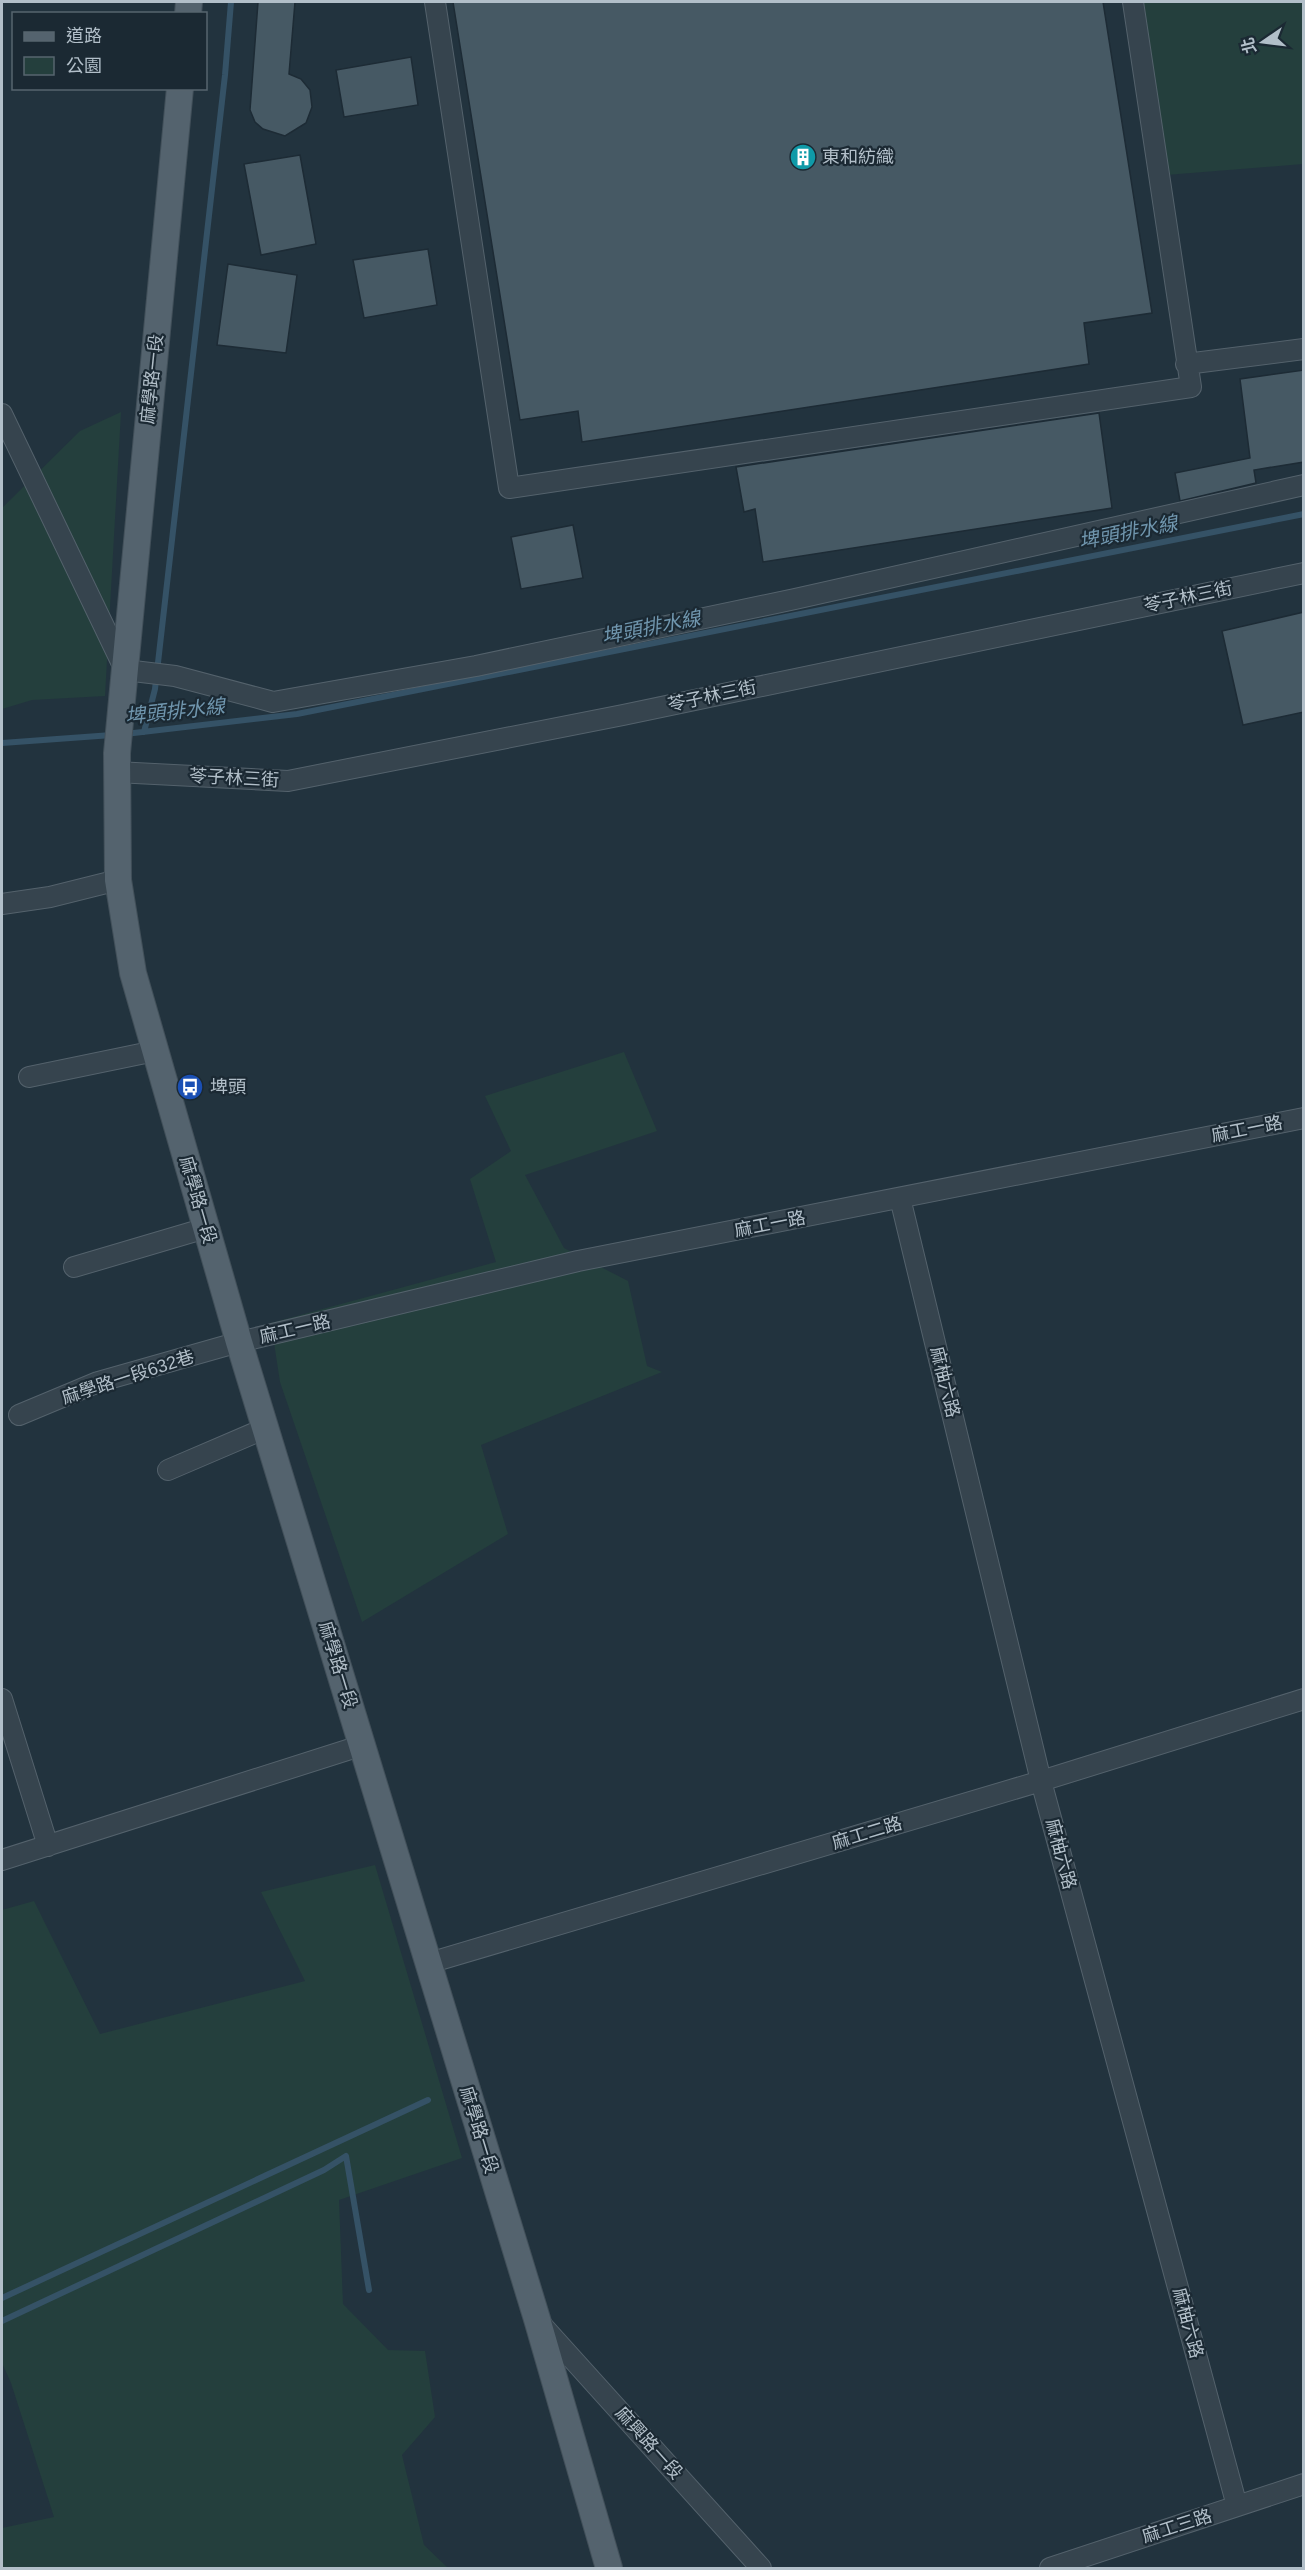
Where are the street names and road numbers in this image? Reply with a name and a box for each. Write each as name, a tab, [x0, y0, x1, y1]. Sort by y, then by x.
street label: 麻學路一段	[137, 333, 167, 425]
street label: 苓子林三街	[1142, 578, 1234, 616]
street label: 苓子林三街	[666, 677, 758, 715]
street label: 苓子林三街	[189, 766, 279, 790]
street label: 麻工一路	[1210, 1112, 1284, 1146]
street label: 麻學路一段	[176, 1154, 220, 1246]
street label: 麻工一路	[733, 1207, 807, 1241]
street label: 麻工一路	[258, 1311, 332, 1347]
street label: 麻柚六路	[927, 1345, 963, 1419]
street label: 麻學路一段632巷	[59, 1346, 197, 1408]
street label: 麻學路一段	[315, 1619, 361, 1711]
street label: 麻工二路	[830, 1813, 904, 1853]
street label: 麻柚六路	[1042, 1817, 1080, 1891]
street label: 麻學路一段	[456, 2084, 502, 2176]
street label: 麻柚六路	[1169, 2286, 1207, 2360]
street label: 麻興路一段	[611, 2403, 687, 2483]
street label: 麻工三路	[1140, 2505, 1214, 2547]

